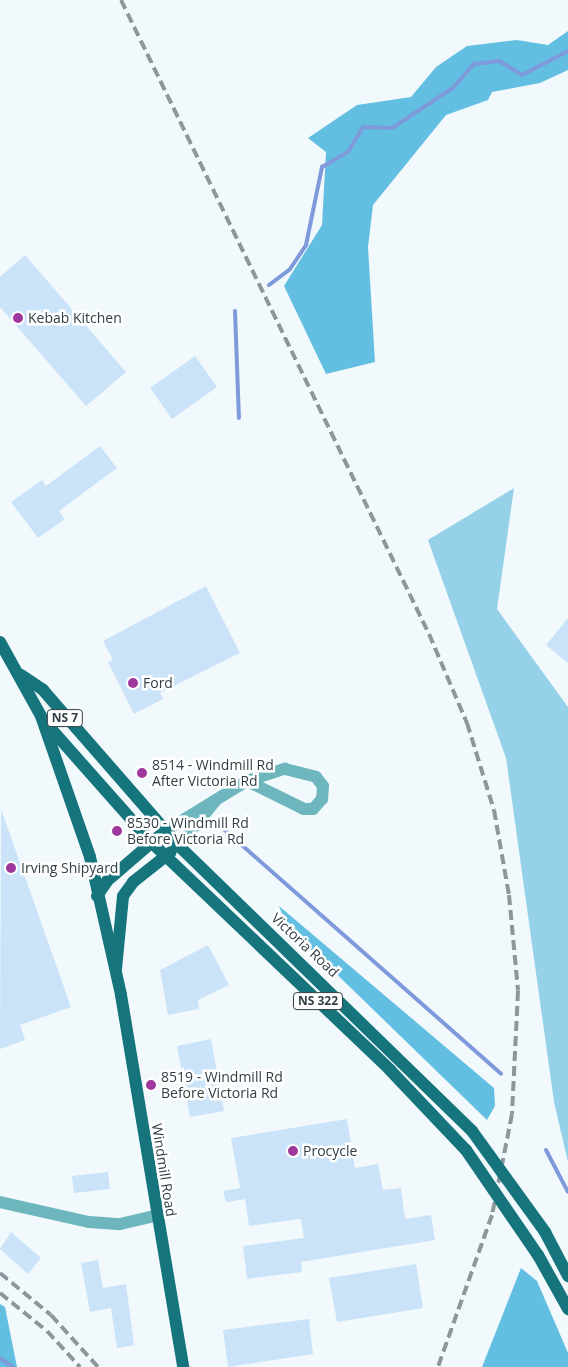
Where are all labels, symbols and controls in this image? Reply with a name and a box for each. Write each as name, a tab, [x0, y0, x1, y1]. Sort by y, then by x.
place label: Kebab Kitchen	[28, 310, 122, 326]
marker: Kebab Kitchen	[12, 312, 24, 324]
place label: Ford	[143, 675, 173, 691]
marker: Ford	[127, 677, 139, 689]
road number: NS 7	[46, 708, 84, 728]
place label: 8514 - Windmill Rd After Victoria Rd	[152, 757, 274, 790]
marker: 8514 - Windmill Rd After Victoria Rd	[136, 767, 148, 779]
place label: 8530 - Windmill Rd Before Victoria Rd	[127, 815, 249, 848]
marker: 8530 - Windmill Rd Before Victoria Rd	[111, 825, 123, 837]
place label: Irving Shipyard	[21, 860, 118, 876]
marker: Irving Shipyard	[5, 862, 17, 874]
street label: Victoria Road	[268, 910, 342, 980]
road number: NS 322	[292, 991, 344, 1010]
place label: 8519 - Windmill Rd Before Victoria Rd	[161, 1069, 283, 1102]
marker: 8519 - Windmill Rd Before Victoria Rd	[145, 1079, 157, 1091]
street label: Windmill Road	[148, 1122, 180, 1218]
place label: Procycle	[303, 1143, 357, 1159]
marker: Procycle	[287, 1145, 299, 1157]

